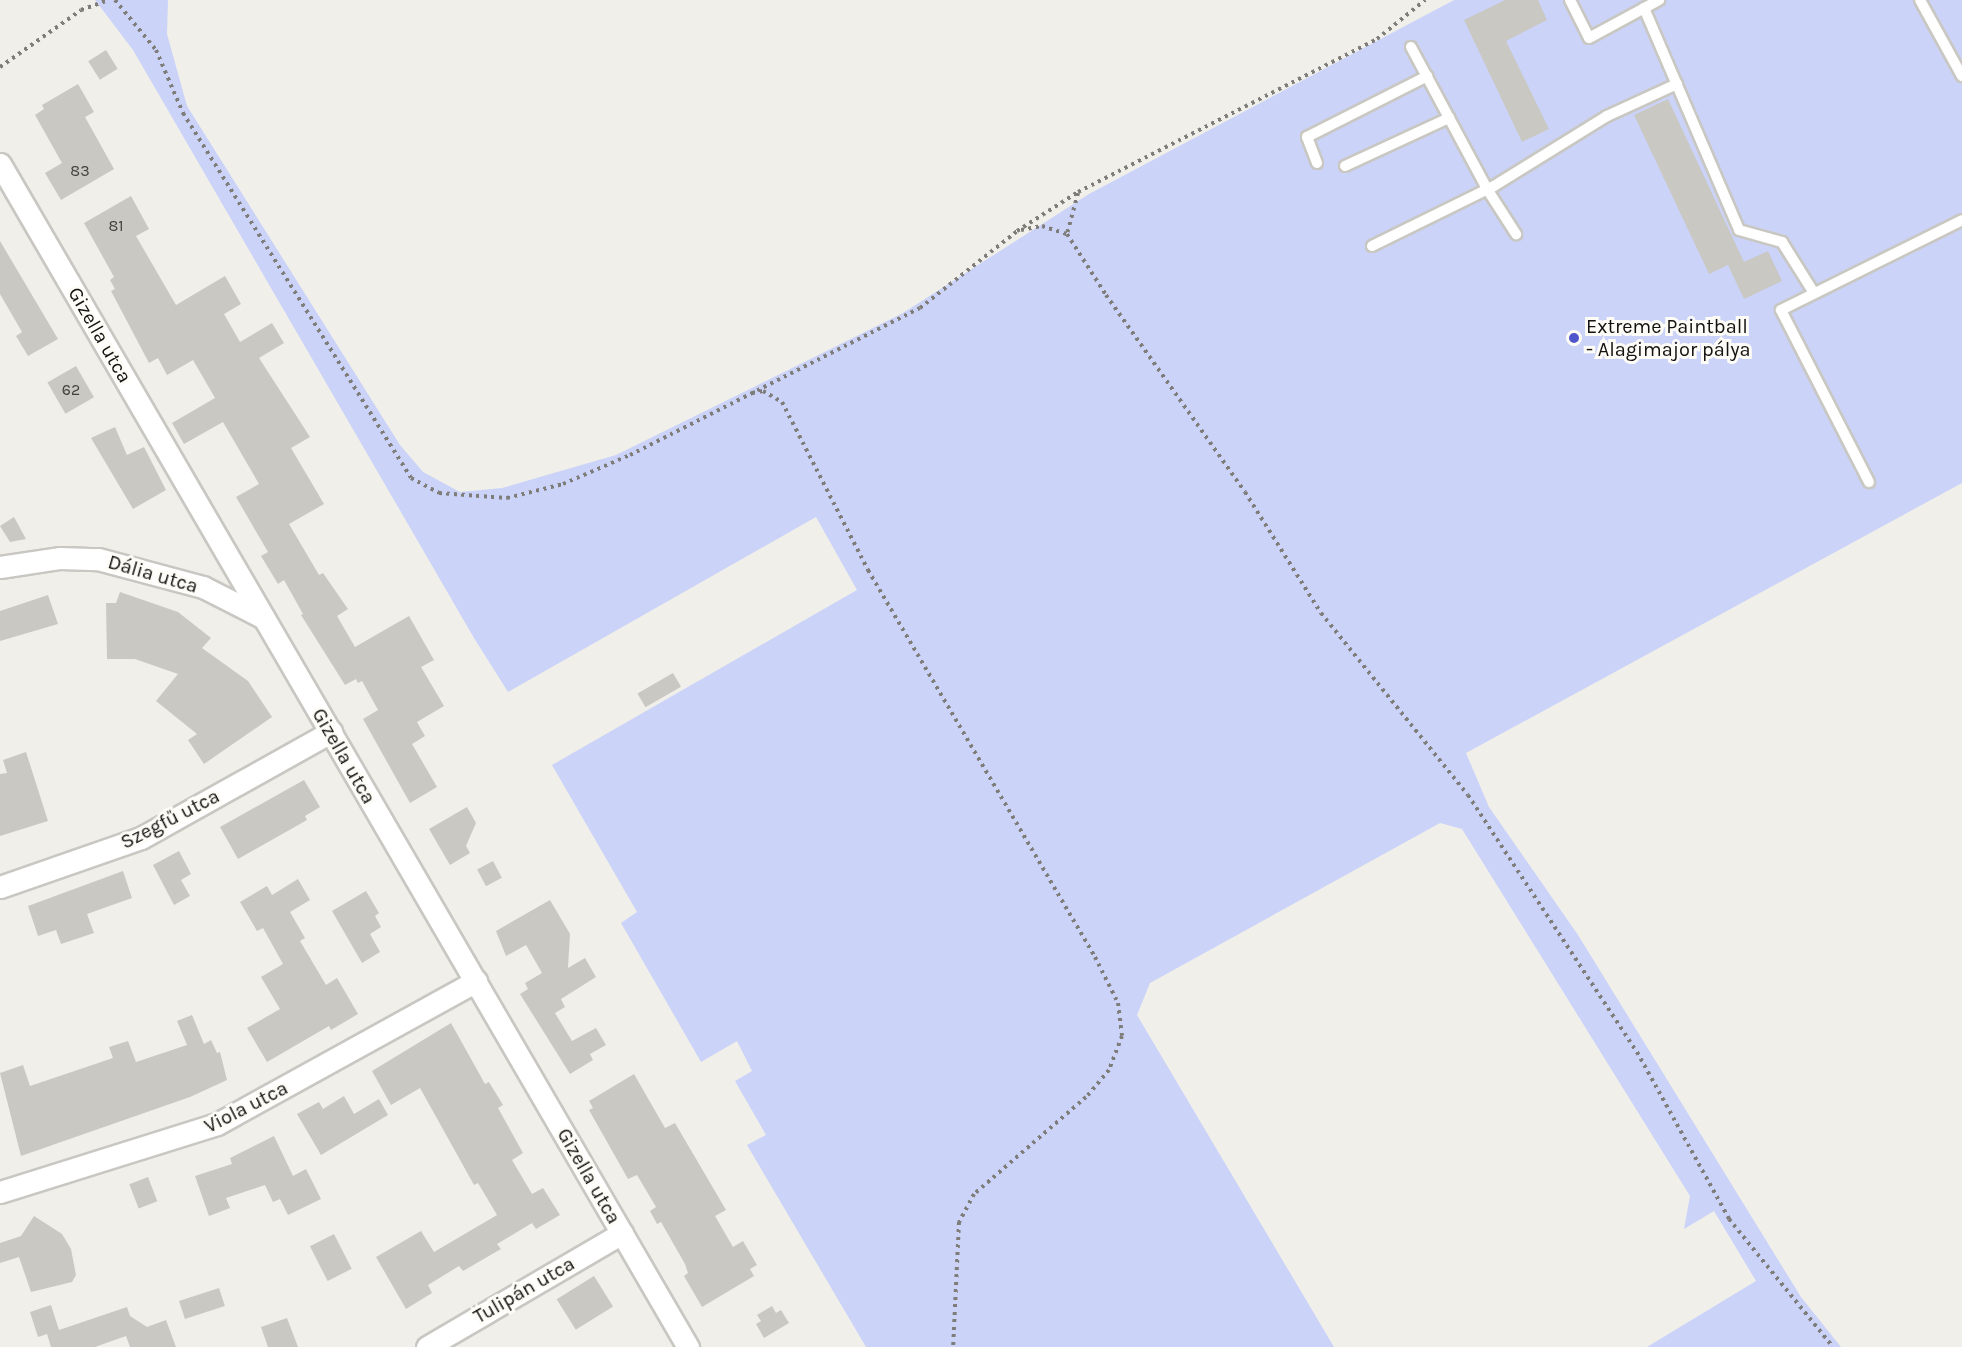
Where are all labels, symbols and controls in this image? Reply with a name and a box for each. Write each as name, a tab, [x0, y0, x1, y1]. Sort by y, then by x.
house number: 83	[70, 161, 90, 181]
house number: 81	[108, 216, 124, 236]
street label: Gizella utca	[63, 283, 137, 387]
place label: Extreme Paintball - Alagimajor pálya	[1586, 314, 1751, 361]
marker: Extreme Paintball - Alagimajor pálya	[1567, 331, 1581, 345]
house number: 62	[62, 380, 80, 400]
street label: Dália utca	[105, 550, 201, 598]
street label: Gizella utca	[307, 704, 381, 808]
street label: Szegfű utca	[117, 784, 223, 854]
street label: Viola utca	[200, 1076, 292, 1138]
street label: Gizella utca	[552, 1124, 626, 1228]
street label: Tulipán utca	[469, 1251, 579, 1329]

